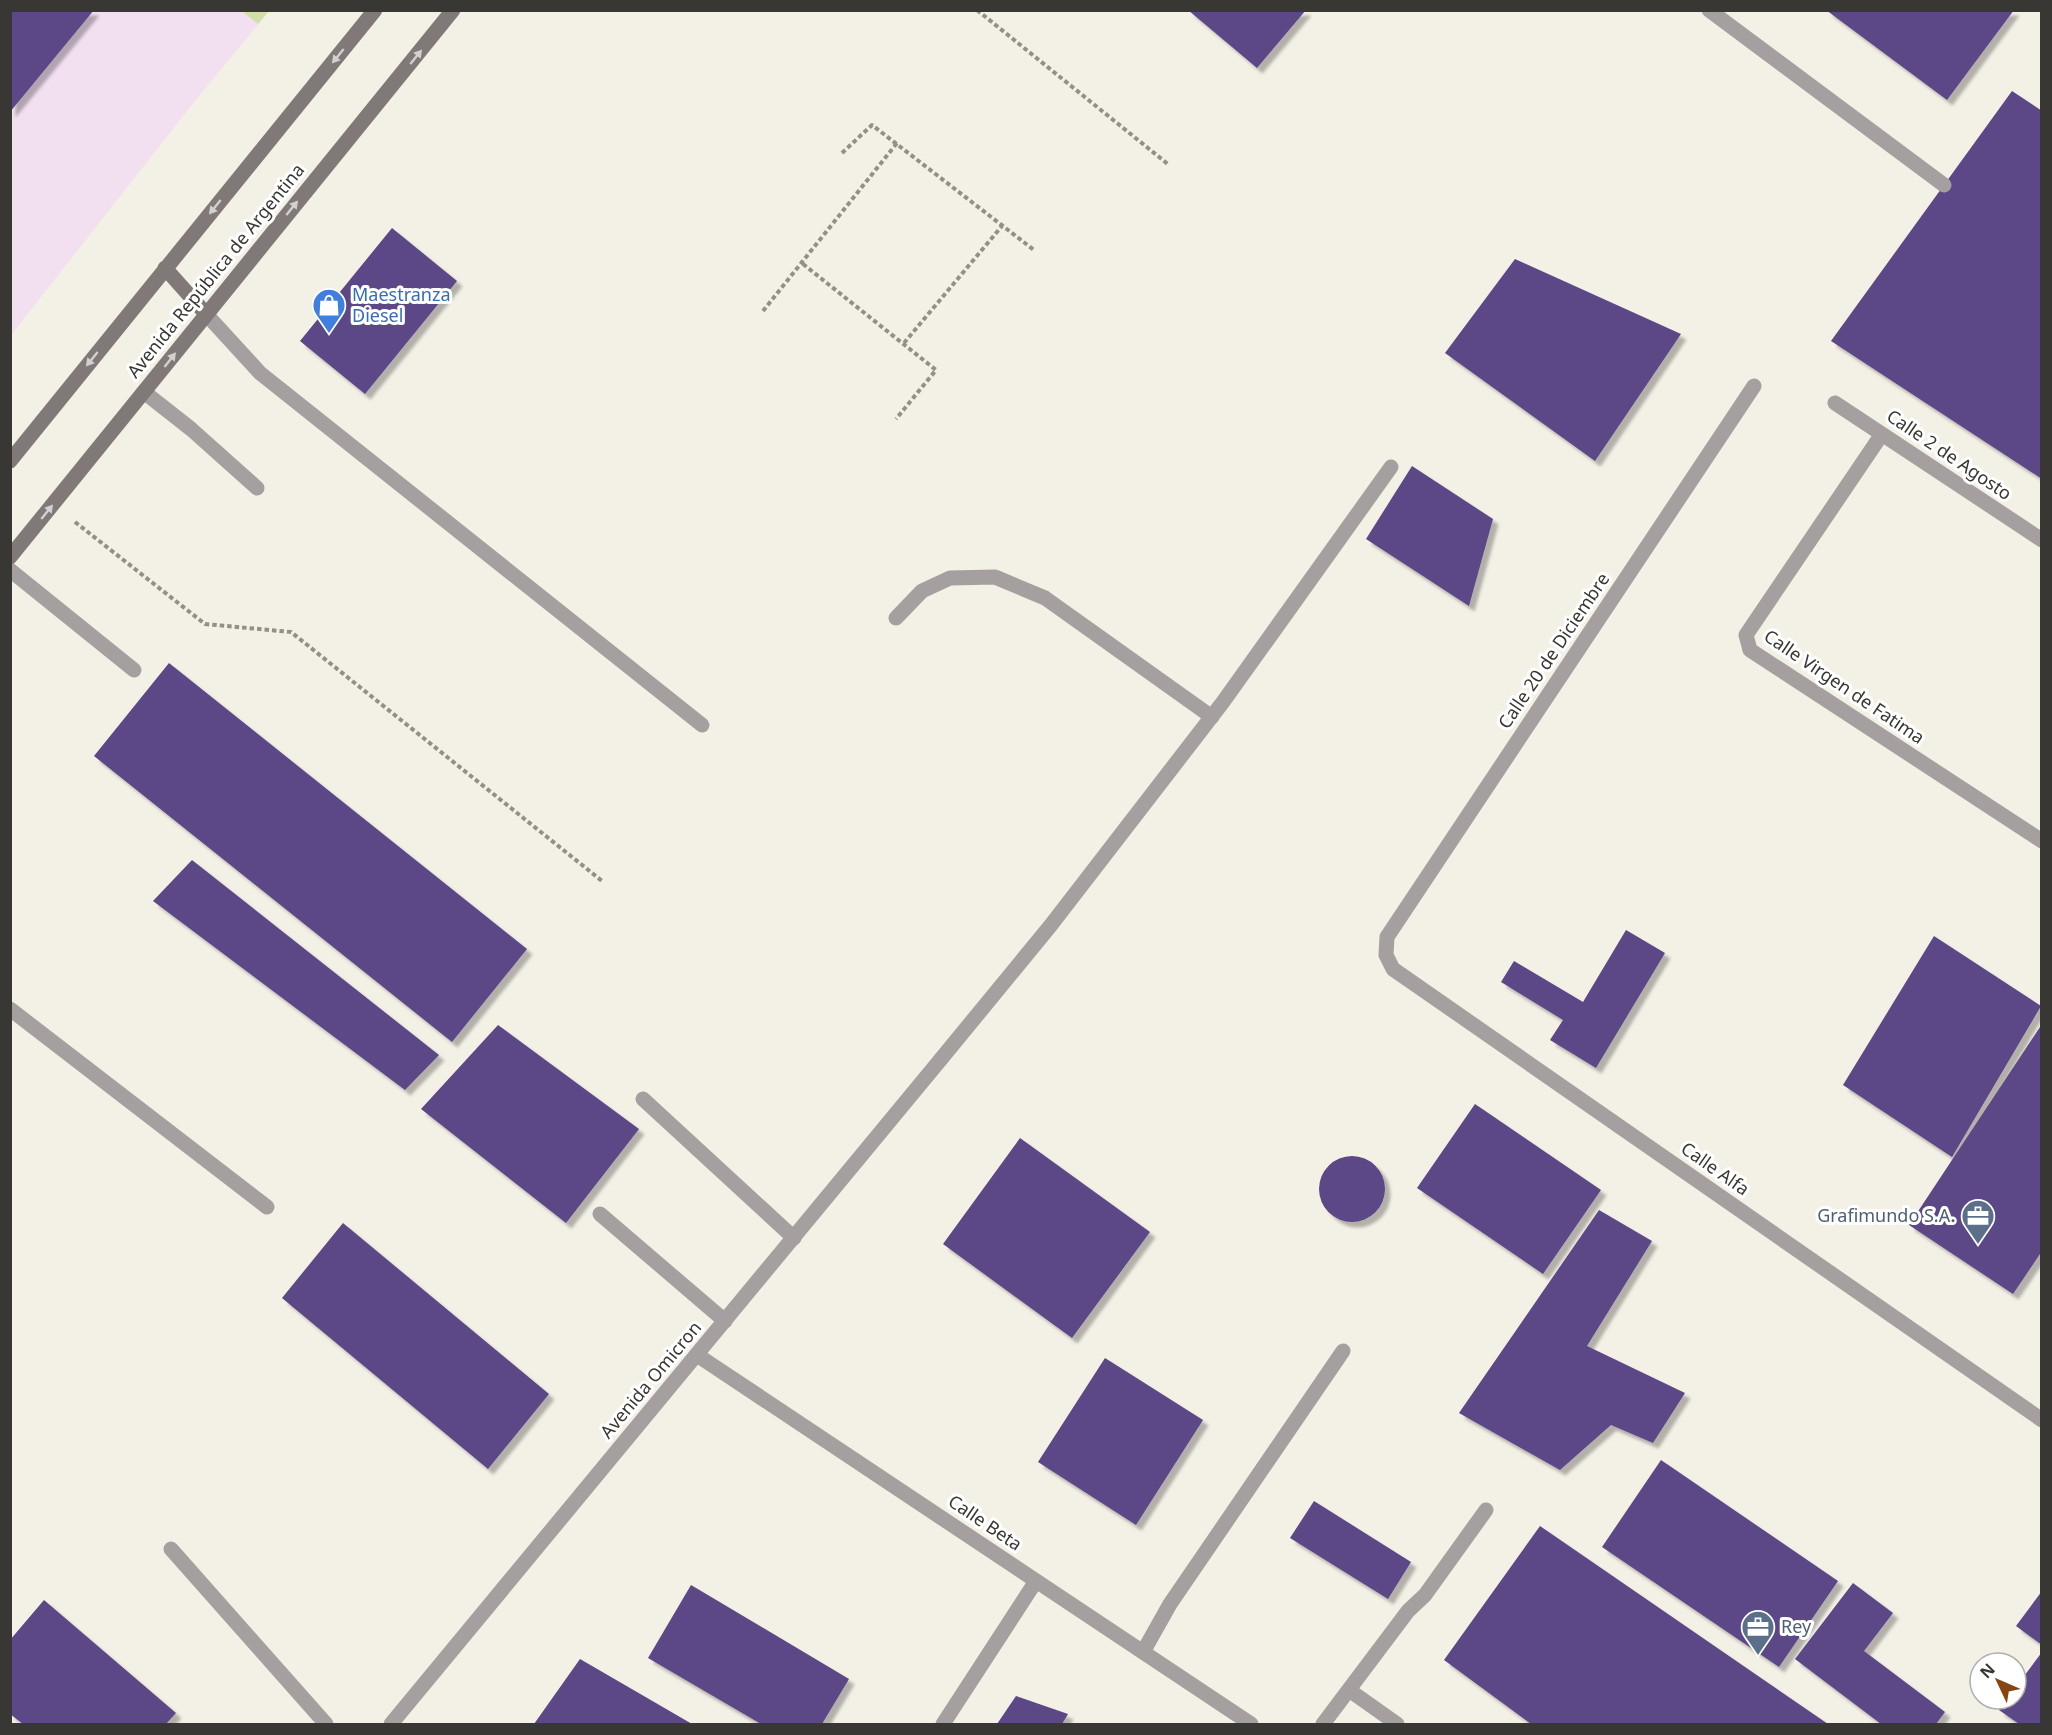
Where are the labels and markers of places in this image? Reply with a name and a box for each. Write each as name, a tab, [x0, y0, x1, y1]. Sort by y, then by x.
place label: Maestranza Diesel	[352, 282, 451, 327]
shop icon: Maestranza Diesel	[311, 287, 347, 334]
office icon: Grafimundo S.A.	[1960, 1198, 1996, 1245]
place label: Grafimundo S.A.	[1817, 1203, 1955, 1227]
office icon: Rey	[1740, 1609, 1776, 1656]
place label: Rey	[1781, 1614, 1812, 1638]

